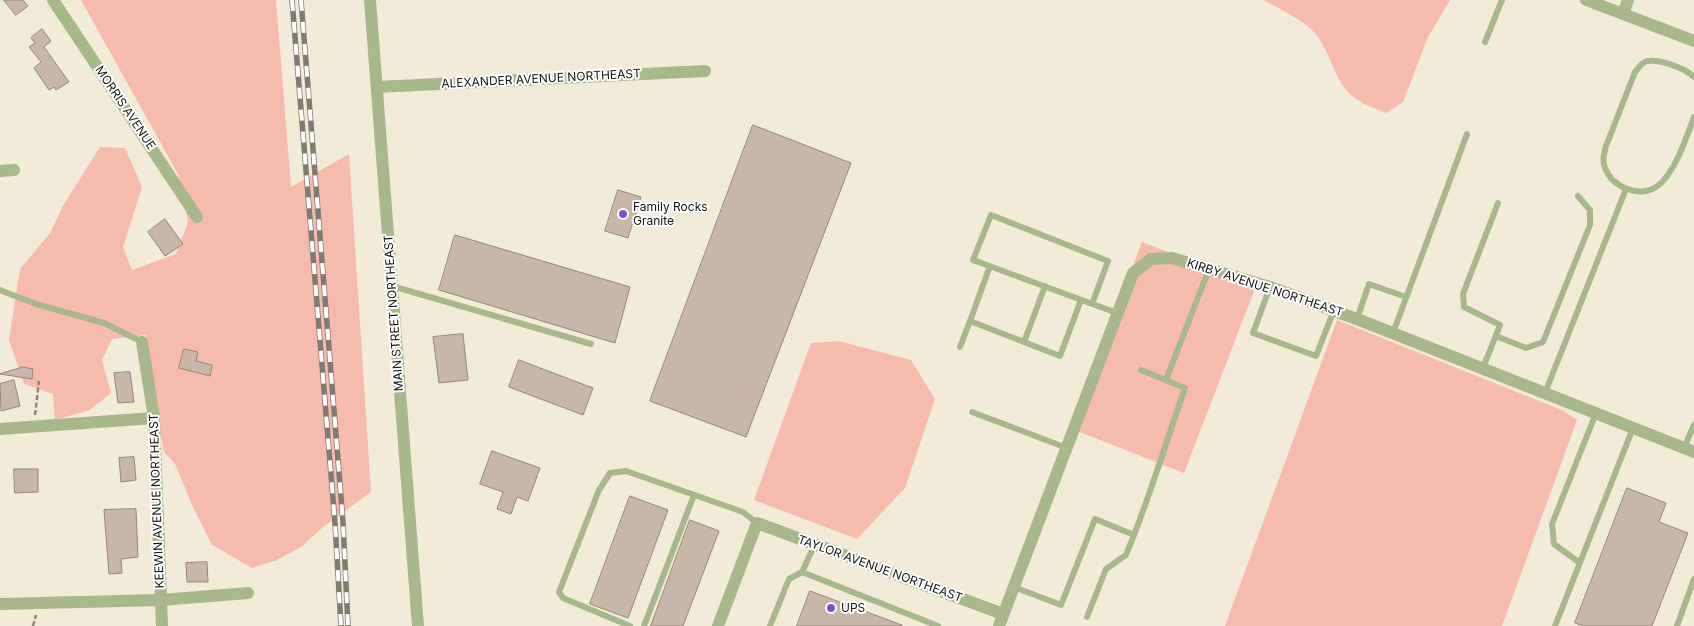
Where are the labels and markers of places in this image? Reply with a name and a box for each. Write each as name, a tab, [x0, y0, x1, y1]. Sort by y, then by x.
place label: Family Rocks Granite	[633, 200, 708, 228]
marker: Family Rocks Granite	[617, 208, 629, 220]
place label: UPS	[841, 601, 865, 615]
marker: UPS	[825, 602, 837, 614]

